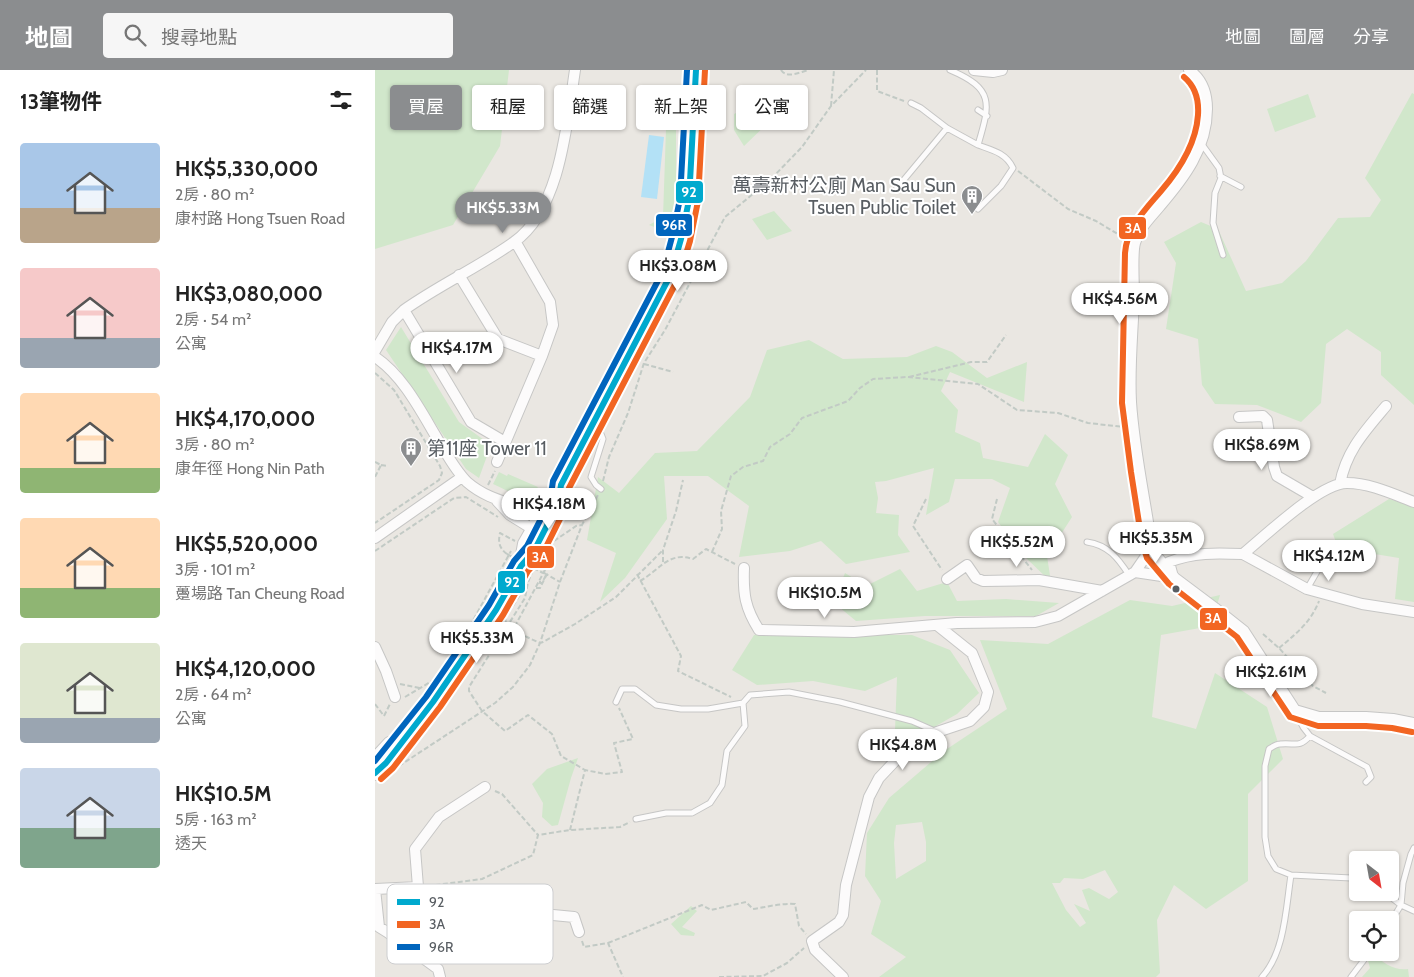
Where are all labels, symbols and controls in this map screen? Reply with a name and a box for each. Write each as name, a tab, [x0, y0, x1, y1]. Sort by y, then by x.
search box	[103, 13, 453, 58]
icon: search	[121, 21, 149, 49]
text: 地圖	[25, 23, 73, 52]
text: 搜尋地點	[161, 26, 237, 49]
text: 地圖	[1225, 26, 1261, 48]
text: 圖層	[1289, 26, 1325, 48]
text: 分享	[1353, 26, 1389, 48]
chip: 買屋	[390, 85, 462, 130]
chip: 租屋	[472, 85, 544, 130]
chip: 篩選	[554, 85, 626, 130]
chip: 新上架	[636, 85, 726, 130]
chip: 公寓	[736, 85, 808, 130]
icon: filters	[327, 86, 355, 114]
text: 13筆物件	[20, 89, 102, 114]
text: HK$5,330,000	[175, 156, 318, 181]
icon: home	[60, 163, 120, 223]
place label: 萬壽新村公廁 Man Sau Sun Tsuen Public Toilet	[732, 174, 957, 219]
line badge: 92	[675, 180, 704, 204]
text: 92	[681, 183, 697, 201]
building icon: 萬壽新村公廁 Man Sau Sun Tsuen Public Toilet	[960, 184, 984, 215]
text: 2房 · 80 m²	[175, 185, 254, 204]
pin: HK$5.33M	[451, 191, 555, 234]
text: HK$5.33M	[466, 198, 540, 217]
text: 康村路 Hong Tsuen Road	[175, 209, 345, 228]
line badge: 96R	[655, 213, 693, 237]
text: 96R	[662, 216, 686, 234]
line badge: 3A	[1118, 216, 1147, 240]
text: 3A	[1125, 219, 1141, 237]
pin: HK$3.08M	[626, 250, 730, 292]
text: HK$3.08M	[639, 256, 717, 275]
text: HK$3,080,000	[175, 281, 323, 306]
pin: HK$4.56M	[1068, 282, 1172, 325]
icon: home	[60, 288, 120, 348]
text: HK$4.56M	[1082, 289, 1158, 308]
text: 2房 · 54 m²	[175, 310, 251, 329]
pin: HK$4.17M	[405, 332, 509, 374]
text: 公寓	[175, 334, 207, 353]
text: HK$4.17M	[421, 338, 493, 357]
text: HK$4,170,000	[175, 406, 315, 431]
icon: home	[60, 413, 120, 473]
pin: HK$8.69M	[1210, 428, 1314, 471]
text: 3房 · 80 m²	[175, 435, 254, 454]
text: HK$8.69M	[1224, 435, 1300, 454]
building icon: 第11座 Tower 11	[399, 436, 423, 467]
place label: 第11座 Tower 11	[427, 437, 547, 460]
text: 康年徑 Hong Nin Path	[175, 459, 325, 478]
pin: HK$4.18M	[497, 488, 601, 530]
text: HK$4.18M	[512, 494, 586, 513]
pin: HK$5.35M	[1104, 522, 1208, 564]
pin: HK$5.52M	[965, 526, 1069, 568]
text: HK$5.35M	[1119, 528, 1193, 547]
text: HK$5,520,000	[175, 531, 318, 556]
text: HK$5.52M	[980, 532, 1054, 551]
icon: home	[60, 538, 120, 598]
pin: HK$4.12M	[1277, 540, 1381, 582]
line badge: 3A	[526, 545, 555, 569]
text: HK$4.12M	[1293, 546, 1365, 565]
text: 3A	[532, 548, 548, 566]
text: 3房 · 101 m²	[175, 560, 255, 579]
line badge: 92	[497, 570, 526, 594]
text: 92	[504, 573, 520, 591]
pin: HK$10.5M	[773, 576, 877, 619]
text: HK$10.5M	[788, 583, 862, 602]
text: 躉場路 Tan Cheung Road	[175, 584, 345, 603]
unlabelled marker	[1171, 584, 1181, 594]
line badge: 3A	[1199, 607, 1228, 631]
text: 3A	[1205, 609, 1221, 627]
pin: HK$5.33M	[425, 622, 529, 664]
text: HK$5.33M	[440, 628, 514, 647]
text: HK$4,120,000	[175, 656, 316, 681]
pin: HK$2.61M	[1219, 656, 1323, 698]
text: HK$2.61M	[1235, 662, 1307, 681]
icon: home	[60, 663, 120, 723]
text: 2房 · 64 m²	[175, 685, 252, 704]
text: 公寓	[175, 709, 207, 728]
pin: HK$4.8M	[857, 728, 949, 771]
text: HK$4.8M	[869, 735, 937, 754]
text: HK$10.5M	[175, 781, 271, 806]
icon: home	[60, 788, 120, 848]
text: 5房 · 163 m²	[175, 810, 257, 829]
text: 透天	[175, 834, 207, 853]
north arrow	[1349, 851, 1399, 901]
map controls	[1349, 851, 1399, 961]
legend	[387, 884, 553, 964]
text: 92	[429, 893, 444, 911]
button: locate	[1349, 911, 1399, 961]
text: 3A	[429, 915, 446, 933]
text: 96R	[429, 938, 454, 956]

